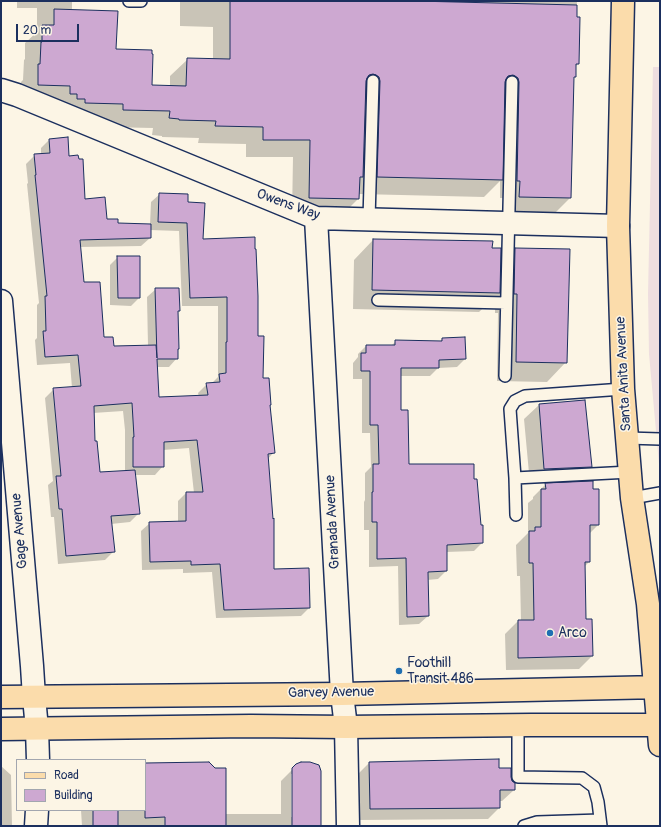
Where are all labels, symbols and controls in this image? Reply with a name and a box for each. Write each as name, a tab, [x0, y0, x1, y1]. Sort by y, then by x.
scale bar	[18, 16, 81, 42]
text: 20 m	[23, 23, 51, 38]
street label: Owens Way	[254, 186, 322, 224]
street label: Santa Anita Avenue	[613, 316, 635, 432]
street label: Granada Avenue	[322, 475, 344, 569]
street label: Gage Avenue	[8, 493, 32, 569]
place label: Arco	[558, 625, 587, 641]
marker: Arco	[545, 628, 555, 638]
place label: Foothill Transit 486	[407, 655, 474, 688]
marker: Foothill Transit 486	[394, 666, 404, 676]
street label: Garvey Avenue	[288, 684, 374, 702]
legend	[16, 759, 146, 811]
text: Road	[54, 768, 79, 783]
text: Building	[54, 788, 93, 803]

